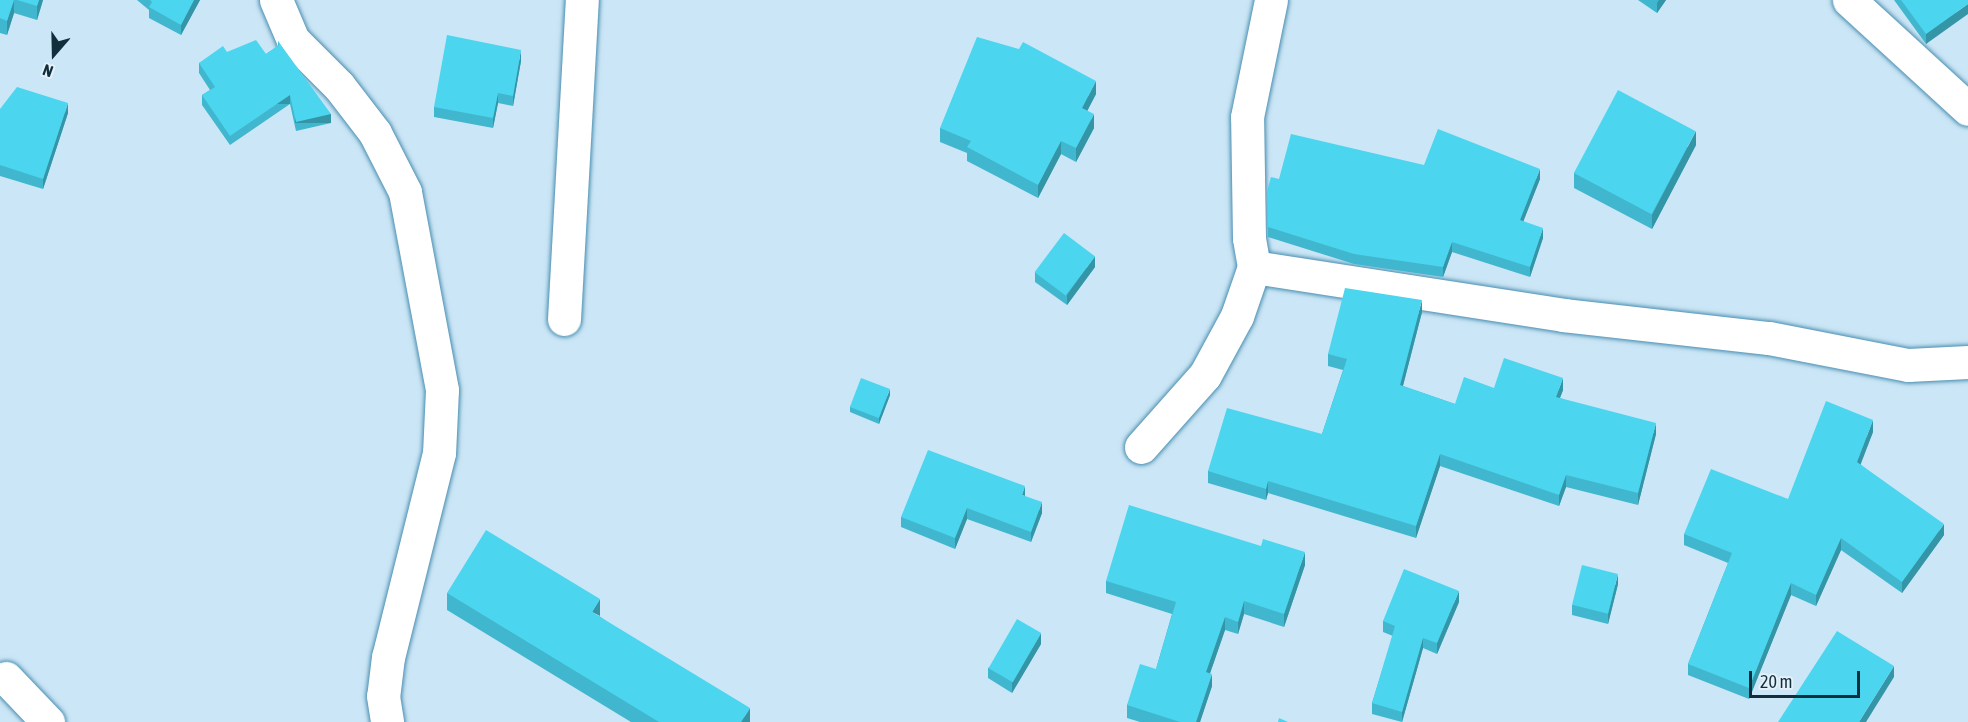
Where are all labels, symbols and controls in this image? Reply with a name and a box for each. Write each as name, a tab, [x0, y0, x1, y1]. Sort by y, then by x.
north arrow	[24, 24, 84, 84]
text: N	[40, 61, 55, 81]
scale bar	[1752, 659, 1863, 697]
text: 20 m	[1760, 671, 1792, 692]

